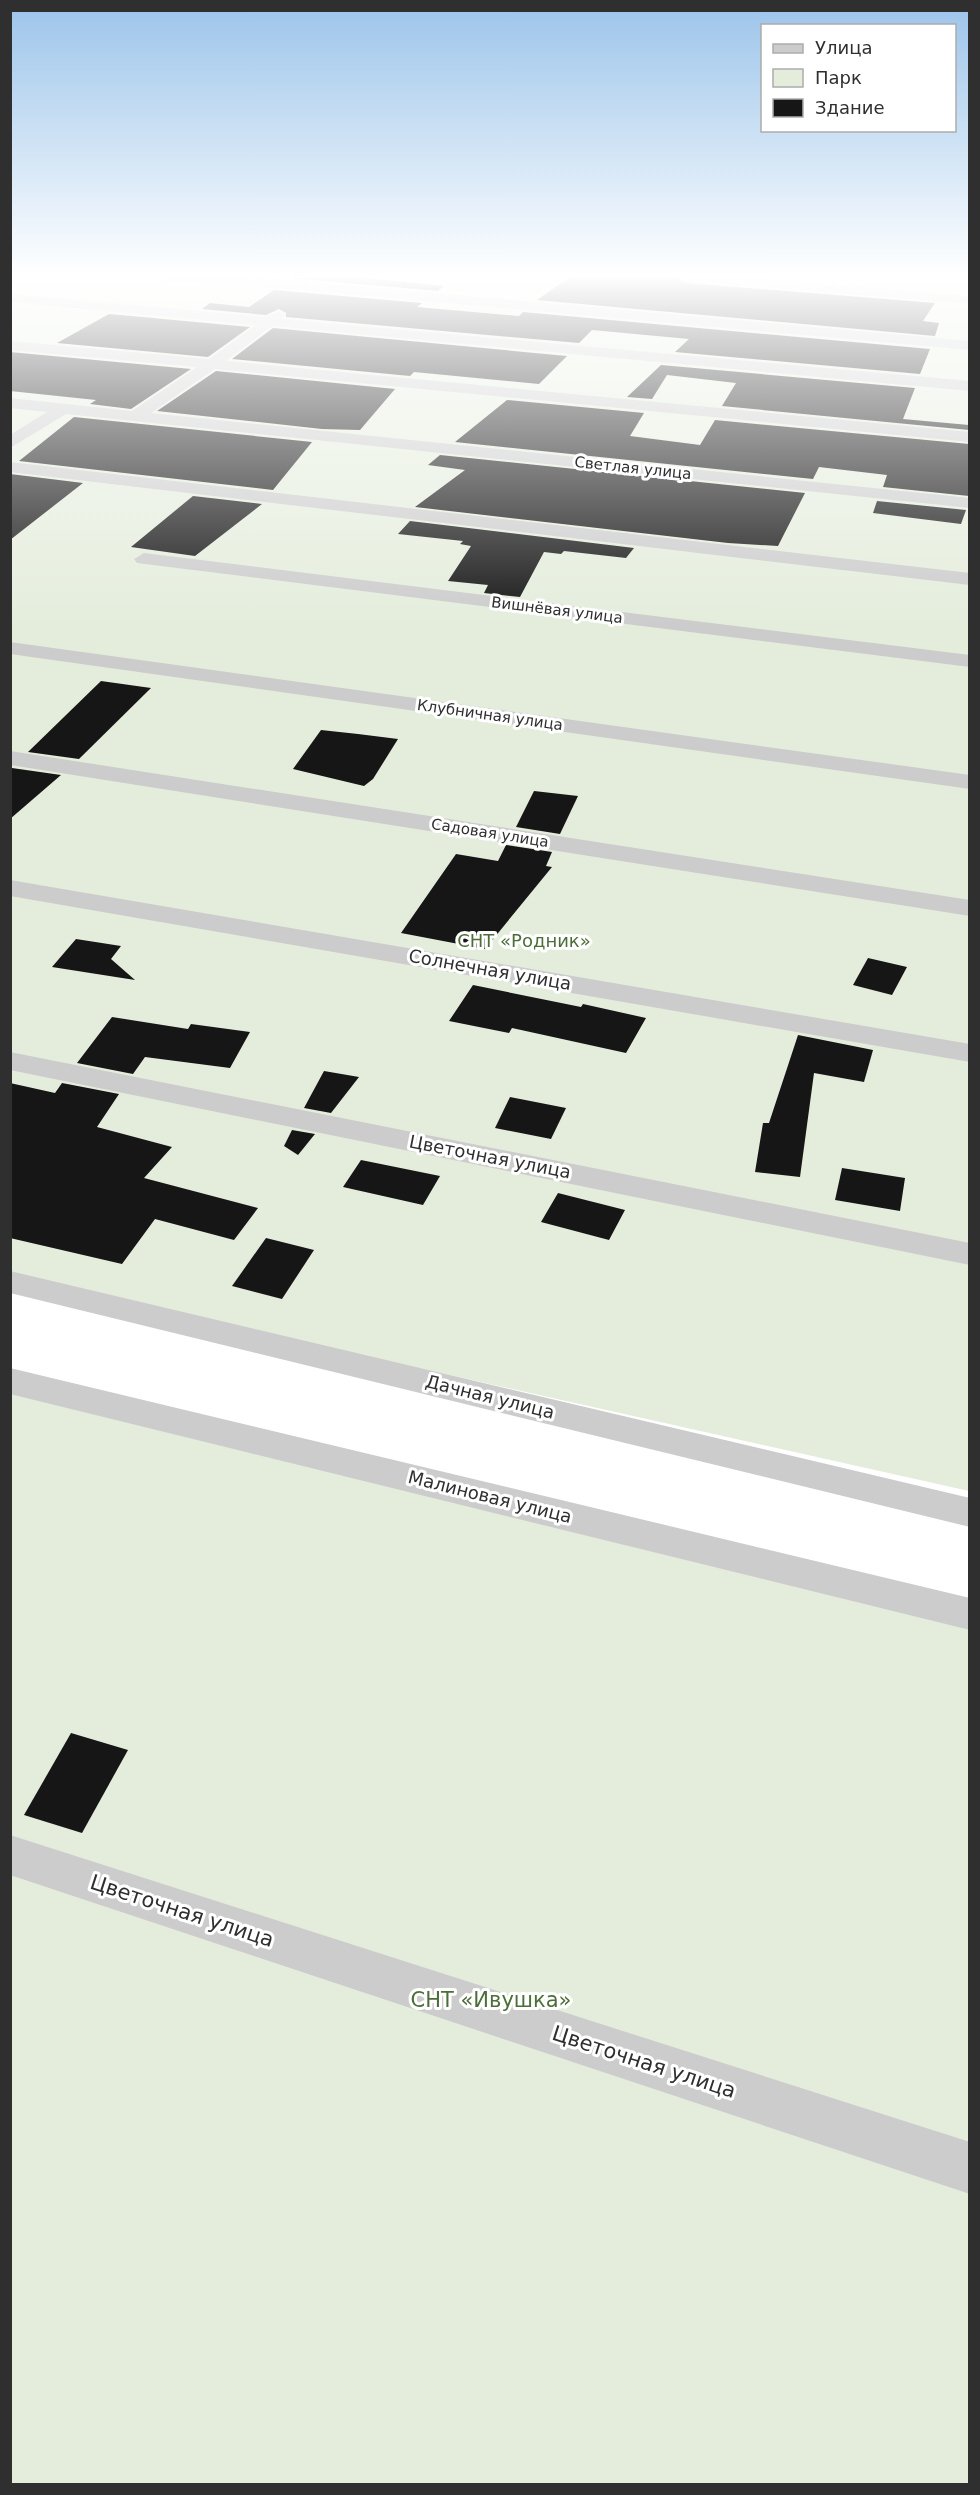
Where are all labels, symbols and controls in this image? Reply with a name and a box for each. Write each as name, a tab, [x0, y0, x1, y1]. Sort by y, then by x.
legend	[761, 24, 956, 132]
text: Улица	[815, 37, 872, 58]
text: Парк	[815, 67, 862, 88]
text: Здание	[815, 97, 885, 118]
street label: Светлая улица	[574, 453, 692, 483]
street label: Вишнёвая улица	[490, 593, 624, 627]
street label: Клубничная улица	[416, 696, 564, 734]
street label: Садовая улица	[430, 815, 550, 851]
park label: СНТ «Родник»	[457, 930, 591, 951]
street label: Солнечная улица	[407, 945, 573, 994]
street label: Цветочная улица	[407, 1131, 573, 1182]
street label: Дачная улица	[423, 1370, 557, 1423]
street label: Малиновая улица	[406, 1466, 574, 1527]
street label: Цветочная улица	[87, 1870, 277, 1952]
park label: СНТ «Ивушка»	[411, 1988, 571, 2012]
street label: Цветочная улица	[549, 2021, 739, 2103]

